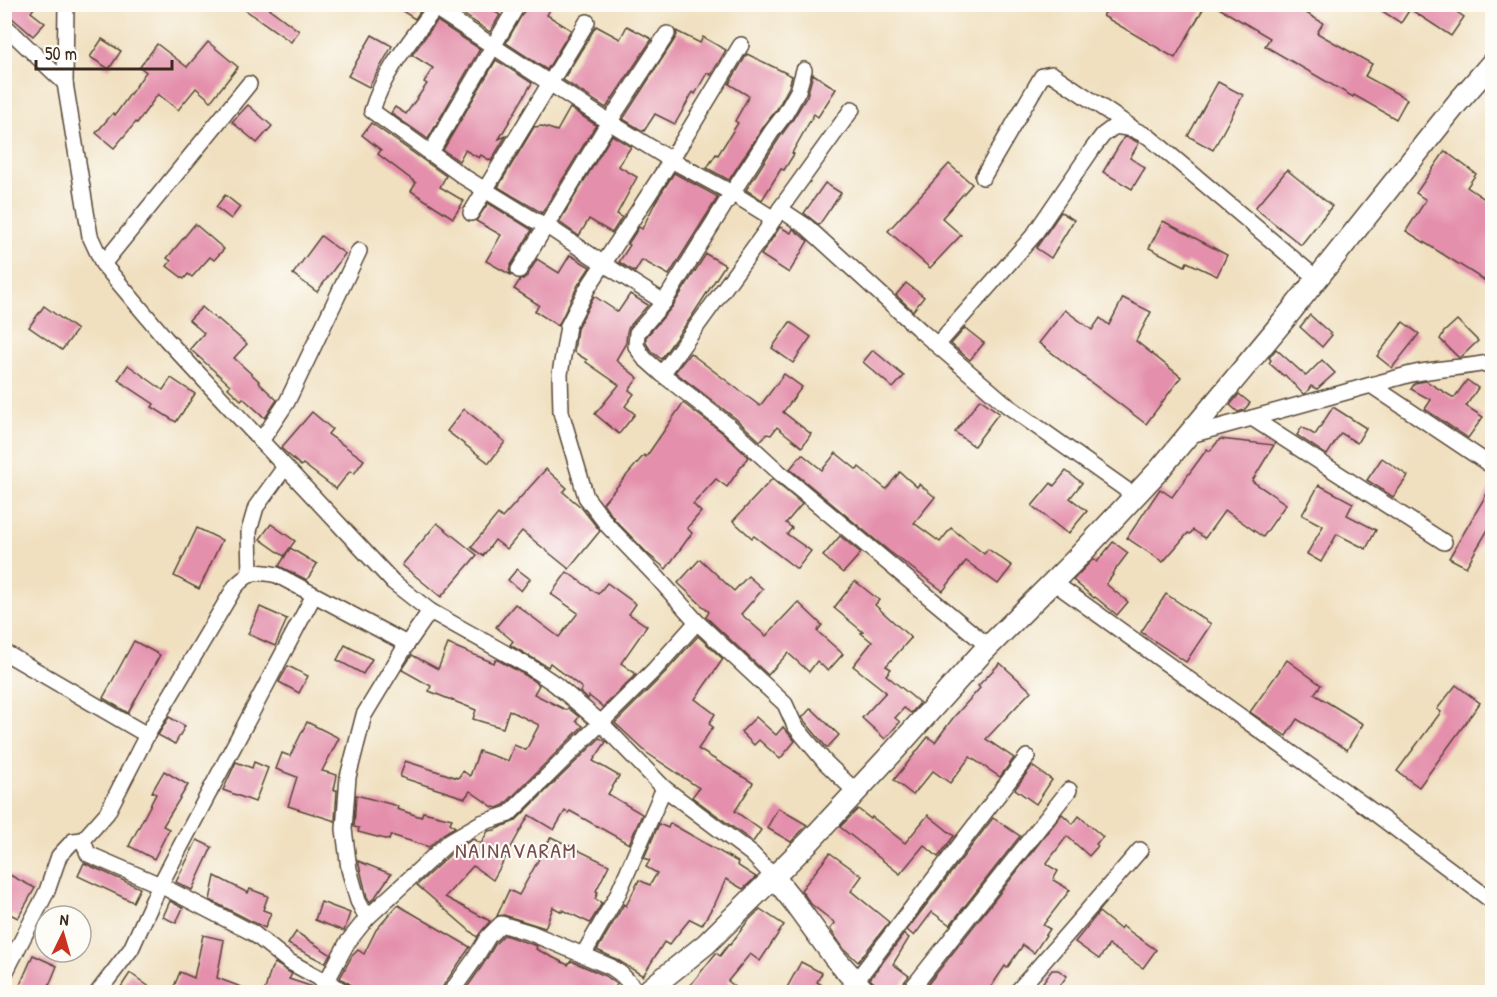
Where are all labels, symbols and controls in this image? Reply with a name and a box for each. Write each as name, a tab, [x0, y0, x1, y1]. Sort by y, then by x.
scale bar	[36, 33, 172, 71]
text: 50 m	[45, 41, 77, 66]
district label: NAINAVARAM	[455, 835, 577, 865]
north arrow	[33, 904, 93, 964]
text: N	[59, 908, 70, 930]

